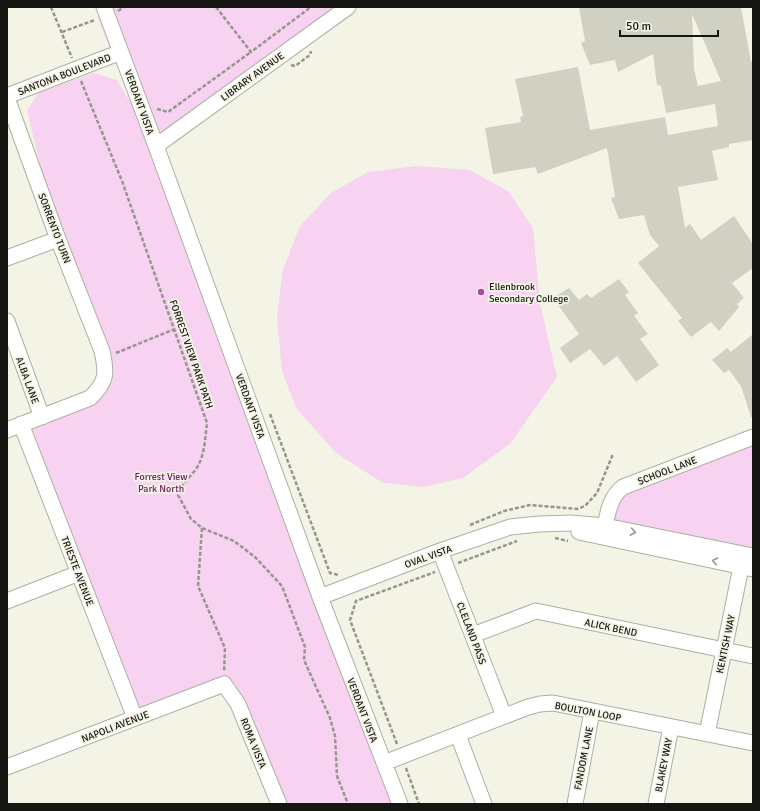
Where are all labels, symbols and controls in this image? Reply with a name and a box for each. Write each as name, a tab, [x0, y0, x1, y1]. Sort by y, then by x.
scale bar	[620, 12, 718, 38]
text: 50 m	[626, 19, 651, 34]
street label: LIBRARY AVENUE	[219, 50, 287, 104]
street label: SANTONA BOULEVARD	[16, 52, 113, 98]
street label: VERDANT VISTA	[122, 68, 156, 136]
street label: SORRENTO TURN	[35, 191, 73, 265]
place label: Ellenbrook Secondary College	[489, 281, 568, 305]
marker: Ellenbrook Secondary College	[476, 287, 486, 297]
street label: FORREST VIEW PARK PATH	[167, 298, 215, 410]
street label: ALBA LANE	[13, 355, 41, 406]
street label: VERDANT VISTA	[233, 372, 267, 440]
street label: SCHOOL LANE	[636, 454, 699, 488]
park label: Forrest View Park North	[135, 471, 188, 495]
one-way arrow	[630, 527, 636, 536]
street label: TRIESTE AVENUE	[58, 535, 96, 608]
street label: OVAL VISTA	[403, 543, 454, 571]
one-way arrow	[712, 557, 718, 565]
street label: CLELAND PASS	[454, 600, 489, 667]
street label: KENTISH WAY	[714, 614, 738, 675]
street label: ALICK BEND	[583, 617, 638, 639]
street label: VERDANT VISTA	[344, 676, 380, 744]
street label: BOULTON LOOP	[554, 700, 622, 724]
street label: NAPOLI AVENUE	[80, 708, 151, 745]
street label: ROMA VISTA	[238, 716, 269, 770]
street label: FANDOM LANE	[572, 725, 596, 791]
street label: BLAKEY WAY	[653, 737, 675, 793]

